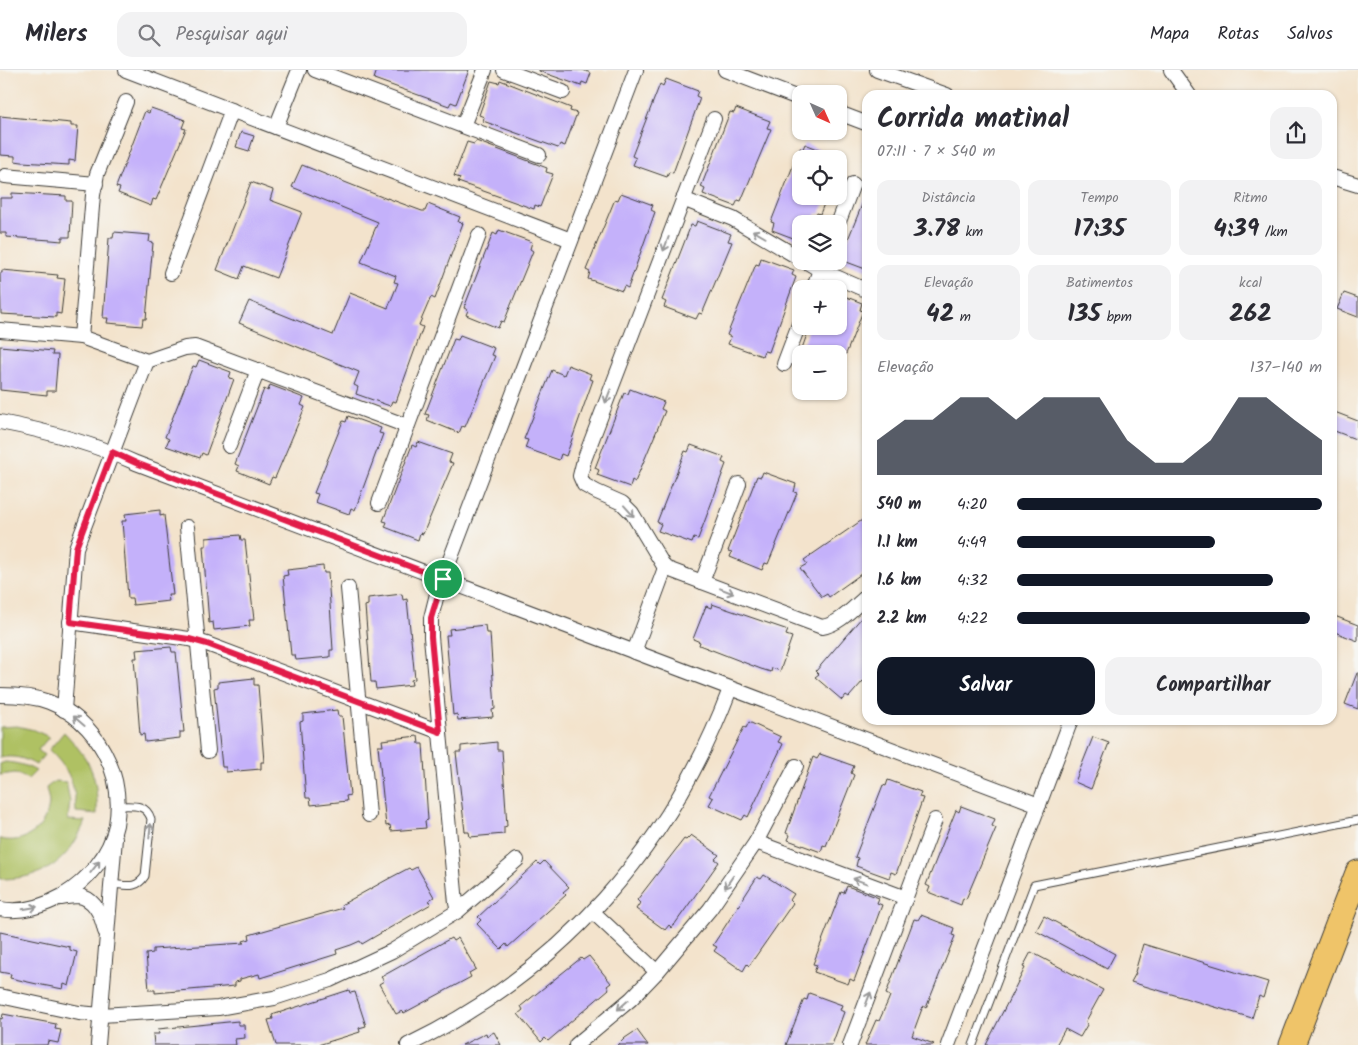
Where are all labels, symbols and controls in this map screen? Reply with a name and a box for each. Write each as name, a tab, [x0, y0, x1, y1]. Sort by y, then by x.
search box	[117, 12, 467, 57]
text: Milers	[25, 15, 87, 54]
text: Pesquisar aqui	[175, 20, 288, 50]
text: Mapa	[1150, 20, 1189, 49]
text: Rotas	[1217, 20, 1259, 49]
text: Salvos	[1287, 20, 1333, 49]
icon: search	[135, 21, 163, 49]
north arrow	[792, 85, 848, 140]
map controls	[792, 85, 847, 400]
text: Corrida matinal	[877, 97, 1069, 142]
button: share	[1270, 107, 1322, 159]
text: 07:11 · 7 × 540 m	[877, 139, 996, 164]
button: locate	[792, 150, 847, 205]
text: Distância	[922, 187, 975, 209]
text: Tempo	[1081, 187, 1118, 209]
text: Ritmo	[1233, 187, 1268, 209]
text: 3.78	[914, 209, 960, 249]
text: 17:35	[1074, 209, 1125, 249]
text: 4:39	[1213, 209, 1259, 249]
button: layers	[792, 215, 847, 270]
text: km	[960, 221, 983, 243]
text: /km	[1259, 221, 1288, 243]
one-way arrow	[752, 229, 767, 239]
one-way arrow	[661, 236, 670, 251]
text: Elevação	[924, 272, 973, 294]
text: Batimentos	[1066, 272, 1133, 294]
text: kcal	[1239, 272, 1262, 294]
button: +	[792, 280, 847, 335]
text: 42	[926, 294, 954, 334]
text: 135	[1067, 294, 1101, 334]
text: 262	[1229, 294, 1272, 334]
text: m	[954, 306, 971, 328]
text: bpm	[1101, 306, 1132, 328]
button: −	[792, 345, 847, 400]
text: Elevação	[877, 355, 934, 380]
text: 137–140 m	[1250, 355, 1322, 380]
one-way arrow	[603, 388, 612, 403]
text: 540 m	[877, 492, 921, 517]
text: 4:20	[957, 492, 987, 517]
one-way arrow	[624, 504, 635, 517]
text: 1.1 km	[877, 530, 918, 555]
text: 4:49	[957, 530, 986, 555]
pin	[422, 558, 464, 600]
icon: arrive	[429, 565, 457, 593]
text: 1.6 km	[877, 568, 921, 593]
text: 4:32	[957, 568, 988, 593]
one-way arrow	[719, 587, 734, 597]
text: 2.2 km	[877, 606, 927, 631]
text: 4:22	[957, 606, 988, 631]
button: Salvar	[877, 657, 1095, 715]
button: Compartilhar	[1105, 657, 1322, 715]
one-way arrow	[73, 715, 86, 727]
one-way arrow	[145, 823, 155, 839]
one-way arrow	[90, 860, 100, 874]
one-way arrow	[724, 875, 734, 889]
one-way arrow	[853, 876, 868, 885]
one-way arrow	[22, 902, 38, 912]
one-way arrow	[864, 992, 873, 1007]
one-way arrow	[617, 999, 630, 1011]

